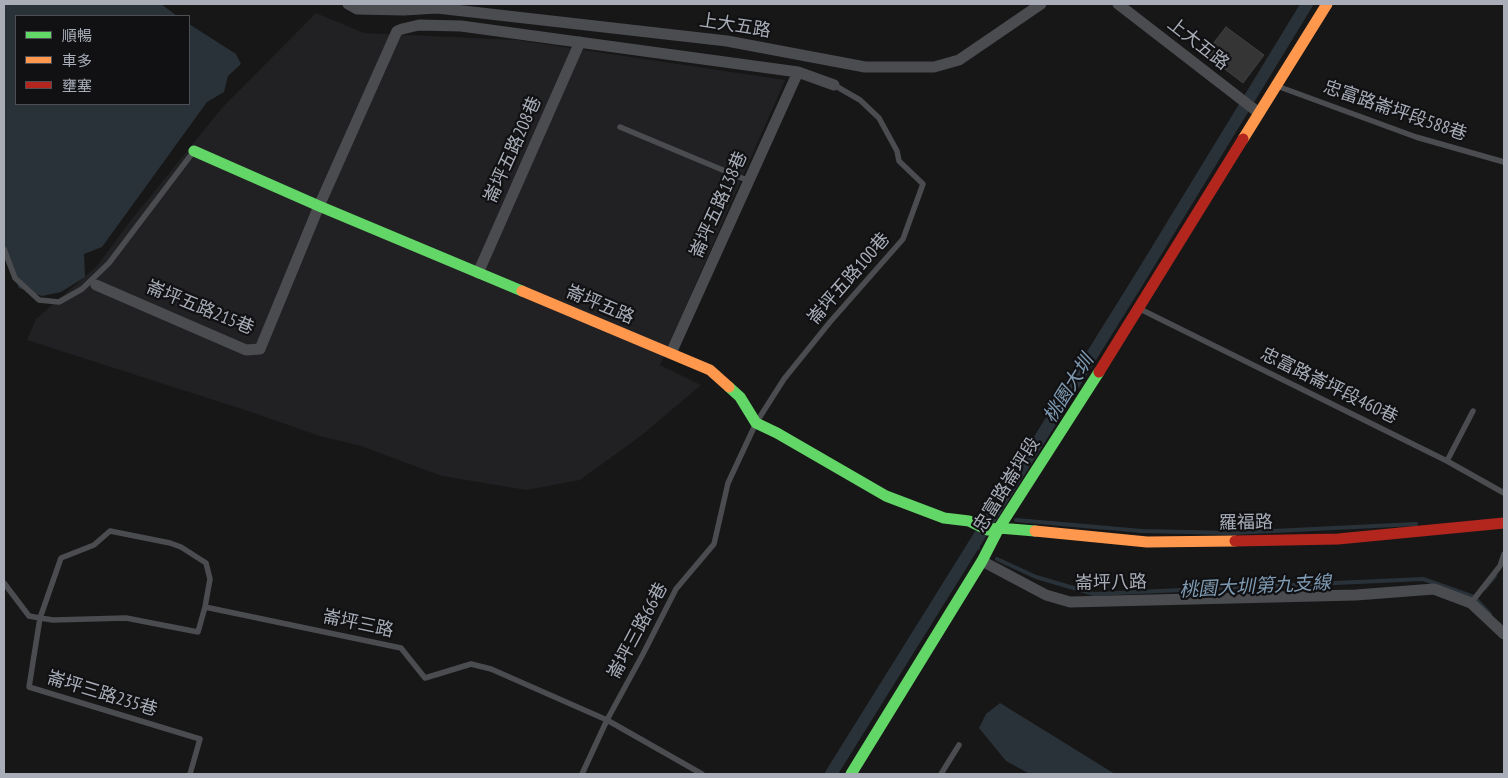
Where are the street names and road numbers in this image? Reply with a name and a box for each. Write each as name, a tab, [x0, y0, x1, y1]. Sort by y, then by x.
street label: 上大五路	[698, 10, 772, 42]
street label: 上大五路	[1163, 13, 1233, 75]
street label: 忠富路崙坪段588巷	[1320, 76, 1470, 146]
street label: 崙坪五路208巷	[480, 93, 546, 207]
street label: 崙坪五路138巷	[686, 148, 752, 262]
street label: 崙坪五路100巷	[803, 229, 895, 329]
street label: 崙坪五路215巷	[143, 277, 257, 339]
street label: 崙坪五路	[563, 281, 637, 329]
street label: 忠富路崙坪段460巷	[1257, 343, 1401, 429]
street label: 忠富路崙坪段	[969, 433, 1045, 537]
street label: 羅福路	[1219, 512, 1273, 534]
street label: 崙坪八路	[1075, 572, 1147, 594]
street label: 崙坪三路66巷	[604, 579, 672, 683]
street label: 崙坪三路	[321, 606, 395, 642]
street label: 崙坪三路235巷	[44, 667, 160, 721]

